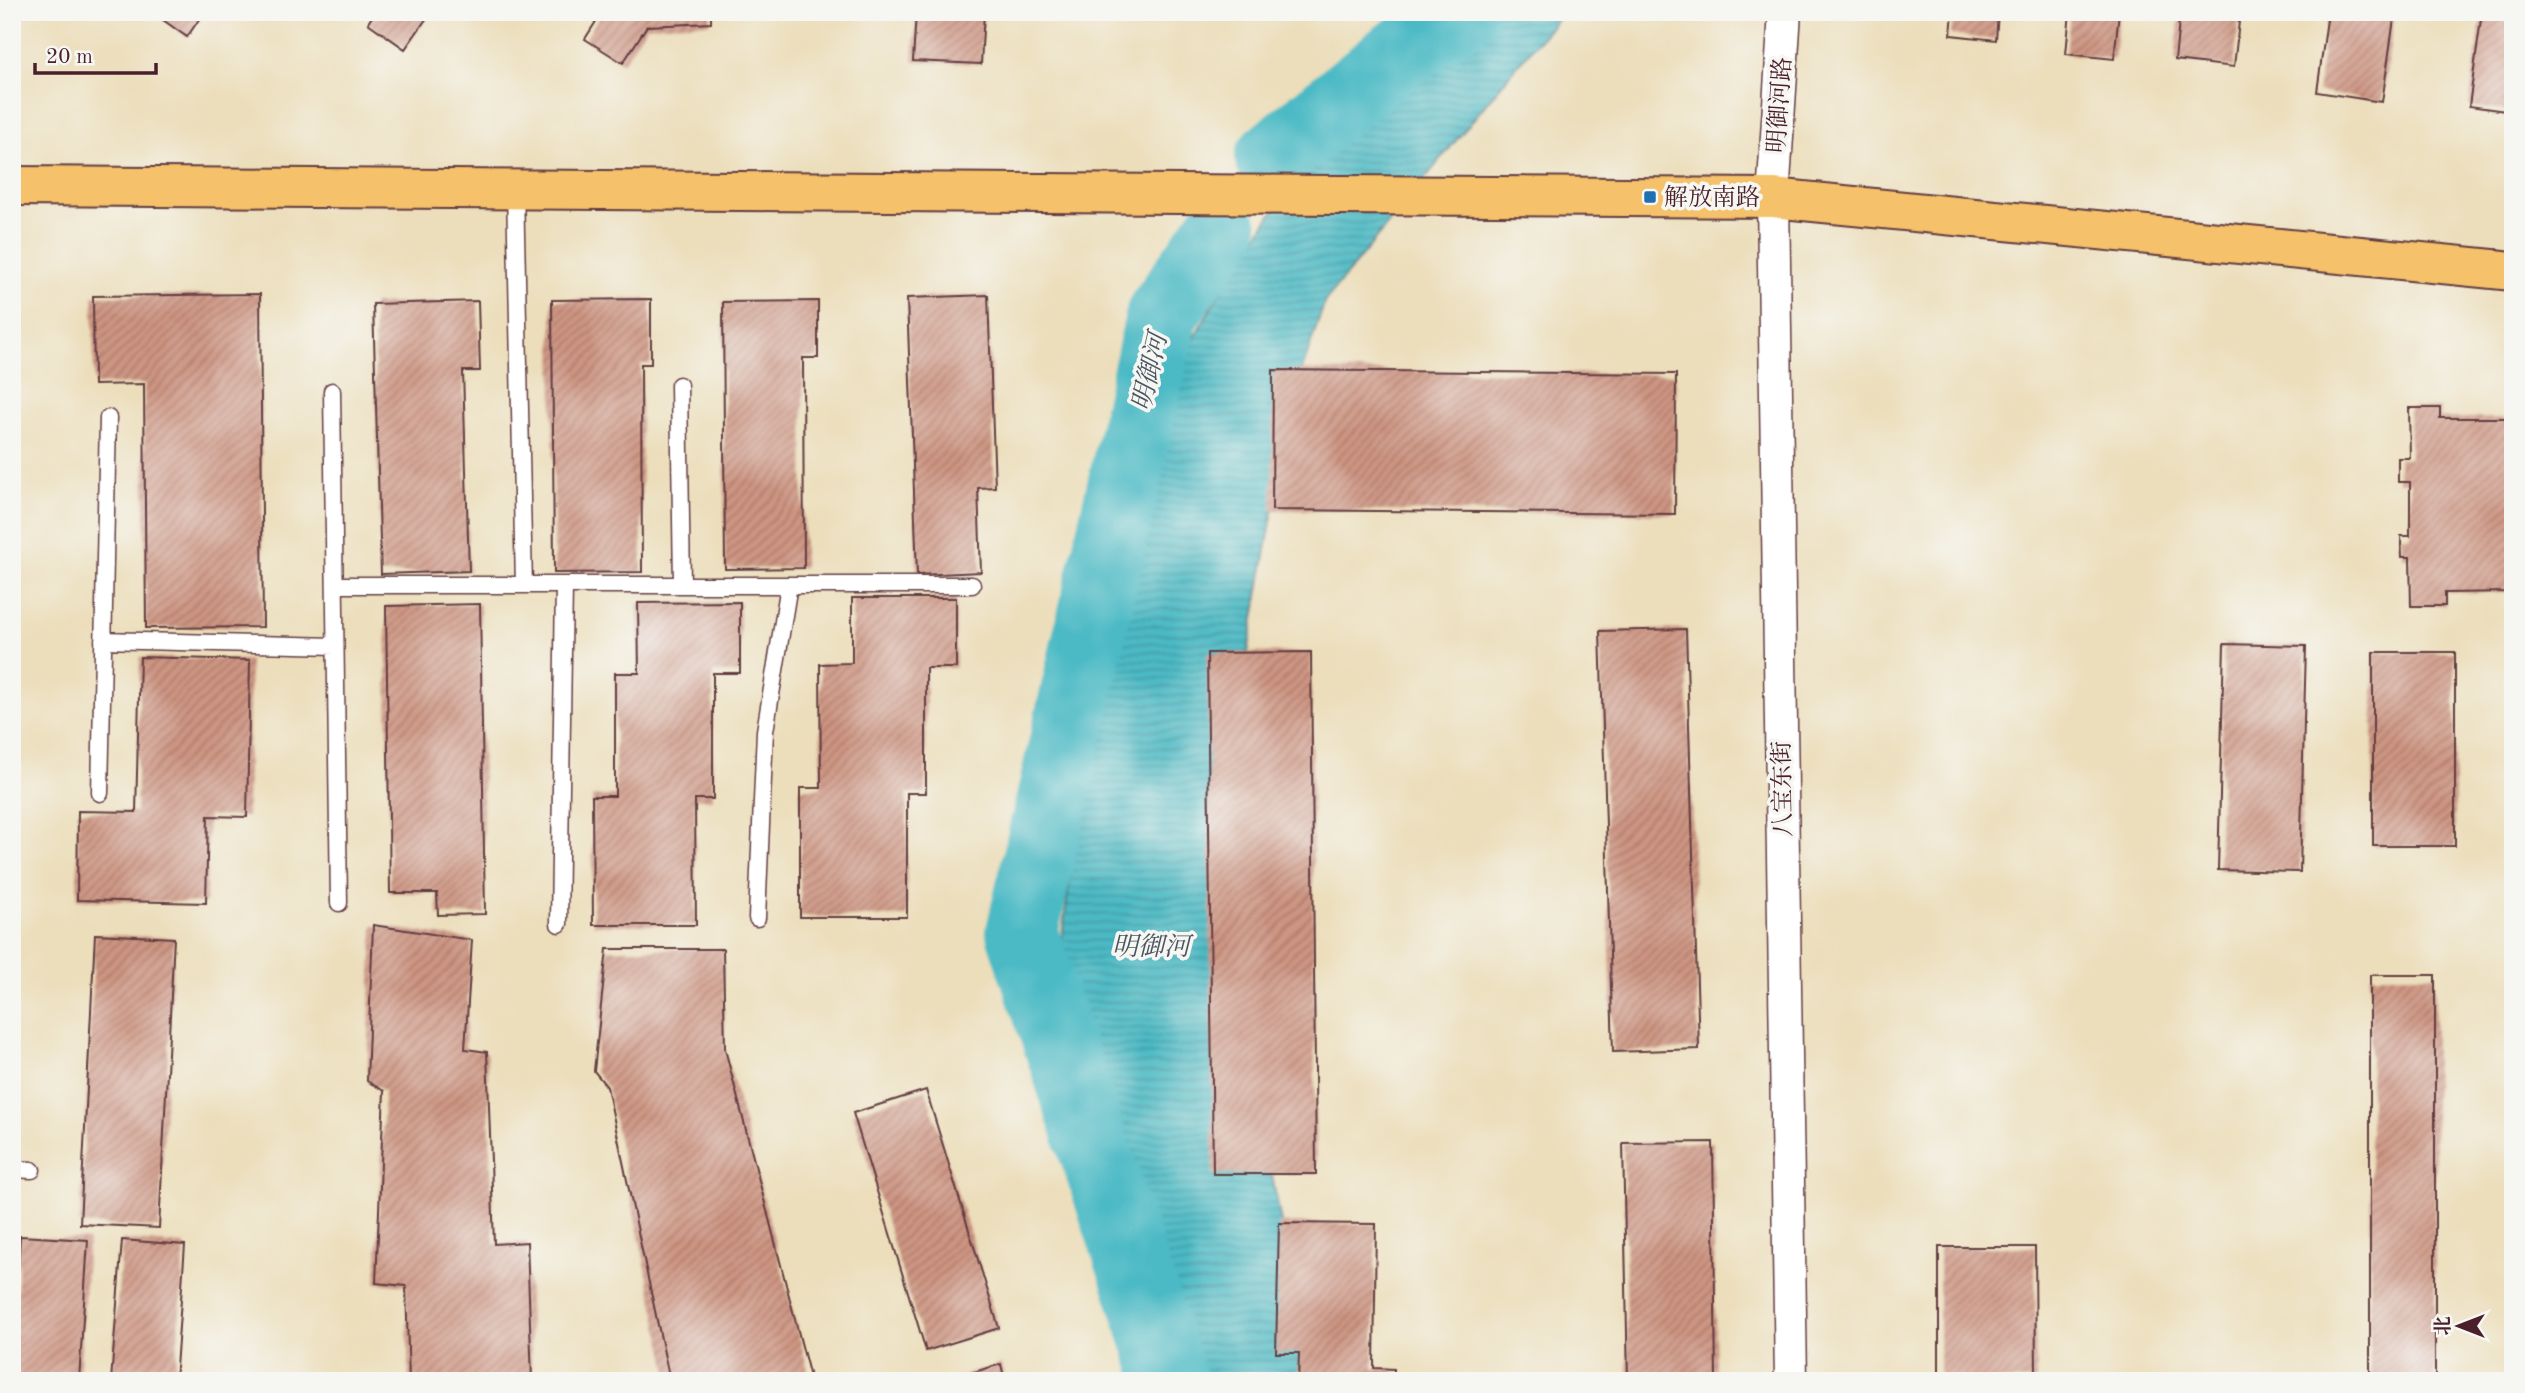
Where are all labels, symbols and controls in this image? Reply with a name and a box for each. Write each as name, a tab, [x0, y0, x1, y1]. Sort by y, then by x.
scale bar	[35, 32, 156, 76]
text: 20 m	[46, 47, 93, 68]
street label: 明御河路	[1763, 56, 1796, 154]
place label: 解放南路	[1664, 184, 1760, 211]
marker: 解放南路	[1642, 189, 1658, 205]
water label: 明御河	[1128, 327, 1173, 413]
street label: 八宝东街	[1768, 741, 1797, 837]
water label: 明御河	[1112, 933, 1194, 961]
north arrow	[2424, 1292, 2494, 1362]
text: 北	[2433, 1316, 2454, 1336]

